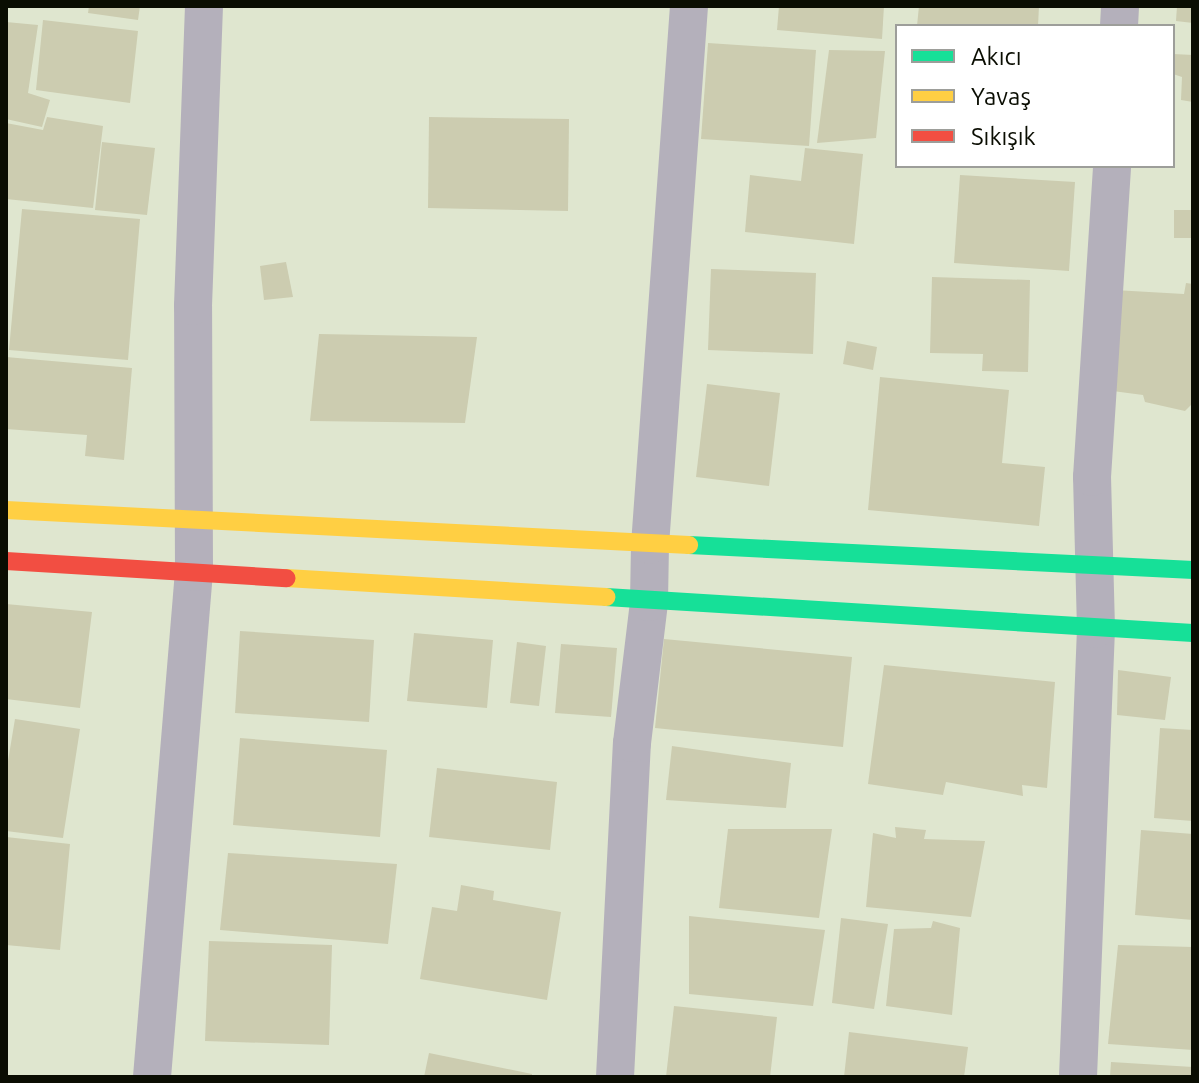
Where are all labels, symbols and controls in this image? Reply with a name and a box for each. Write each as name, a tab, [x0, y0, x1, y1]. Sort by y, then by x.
legend	[895, 24, 1175, 168]
text: Akıcı	[971, 43, 1022, 70]
text: Yavaş	[971, 83, 1031, 110]
text: Sıkışık	[971, 123, 1036, 150]

